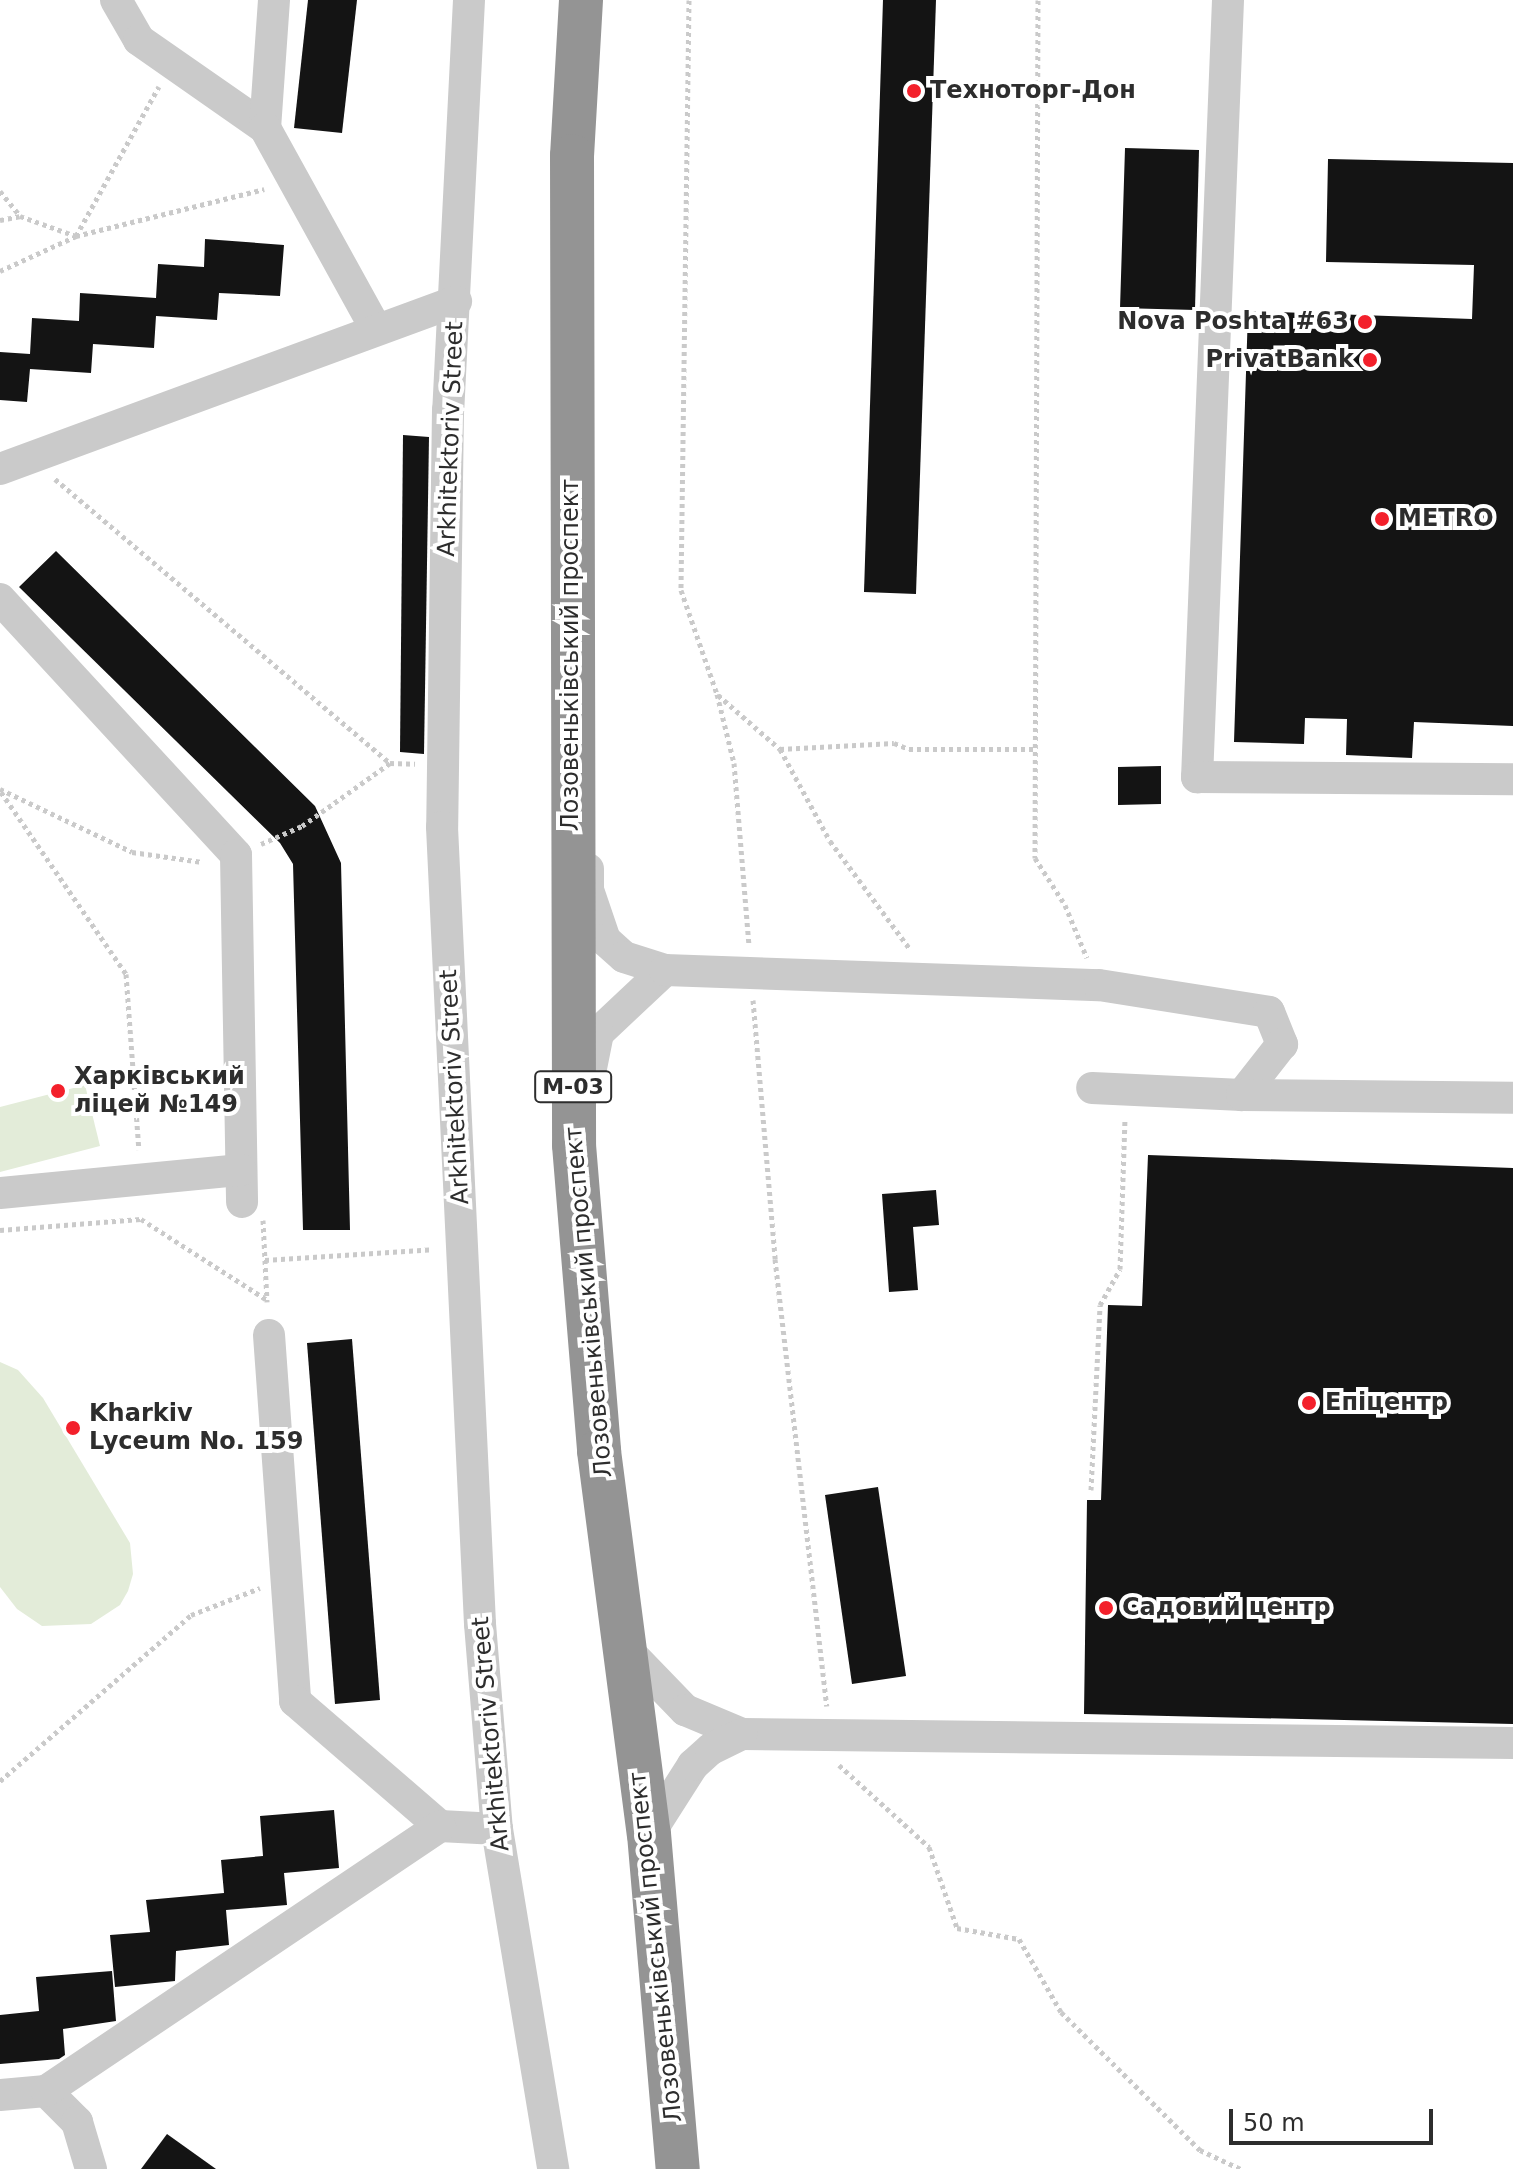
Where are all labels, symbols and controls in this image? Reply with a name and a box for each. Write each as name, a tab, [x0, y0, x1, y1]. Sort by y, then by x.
place label: Техноторг-Дон	[930, 77, 1136, 105]
marker: Техноторг-Дон	[905, 82, 923, 100]
place label: Nova Poshta #63	[1117, 308, 1349, 336]
marker: Nova Poshta #63	[1356, 313, 1374, 331]
street label: Arkhitektoriv Street	[432, 321, 470, 557]
place label: PrivatBank	[1206, 346, 1354, 374]
marker: PrivatBank	[1361, 351, 1379, 369]
street label: Лозовеньківський проспект	[557, 479, 585, 831]
place label: METRO	[1398, 505, 1494, 533]
marker: METRO	[1373, 510, 1391, 528]
street label: Arkhitektoriv Street	[434, 969, 476, 1205]
place label: Харківський ліцей №149	[74, 1063, 245, 1119]
road number: М-03	[533, 1069, 613, 1105]
marker: Харківський ліцей №149	[49, 1082, 67, 1100]
street label: Лозовеньківський проспект	[559, 1125, 619, 1479]
place label: Епіцентр	[1325, 1389, 1448, 1417]
marker: Епіцентр	[1300, 1394, 1318, 1412]
place label: Kharkiv Lyceum No. 159	[89, 1400, 303, 1456]
marker: Kharkiv Lyceum No. 159	[64, 1419, 82, 1437]
place label: Садовий центр	[1122, 1594, 1331, 1622]
marker: Садовий центр	[1097, 1599, 1115, 1617]
street label: Arkhitektoriv Street	[466, 1615, 516, 1853]
street label: Лозовеньківський проспект	[623, 1770, 689, 2124]
scale bar	[1233, 2093, 1437, 2143]
text: 50 m	[1243, 2109, 1305, 2137]

